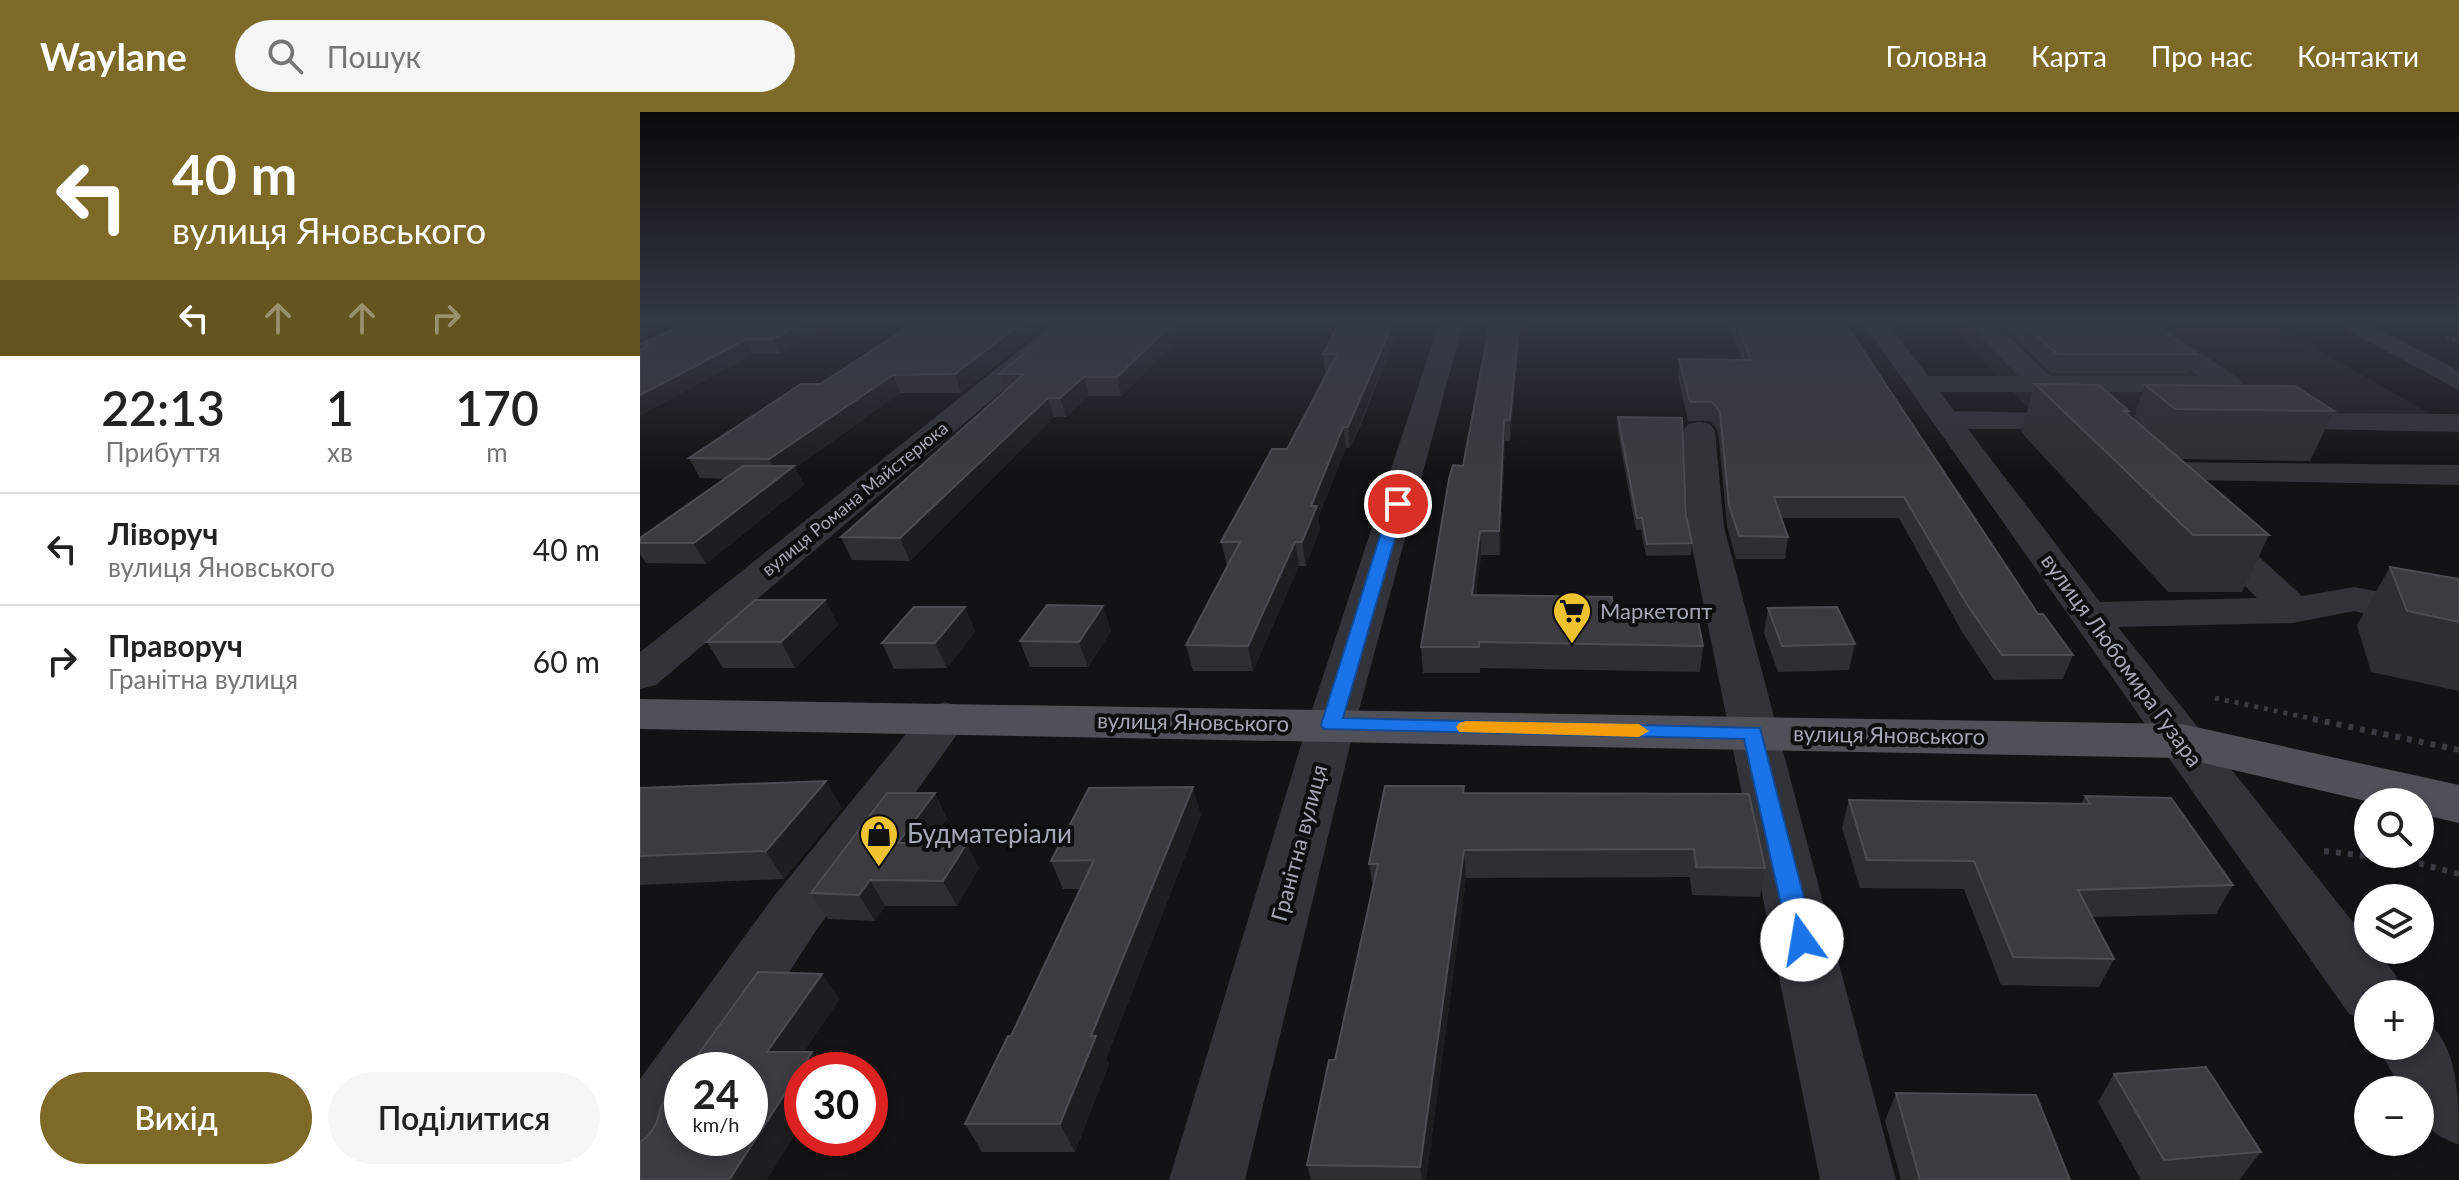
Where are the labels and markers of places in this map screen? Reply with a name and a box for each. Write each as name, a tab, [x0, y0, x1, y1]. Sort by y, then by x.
pin	[1364, 470, 1432, 538]
supermarket icon: Маркетопт	[1551, 590, 1593, 645]
place label: Маркетопт	[1600, 597, 1712, 624]
shop icon: Будматеріали	[858, 813, 900, 868]
place label: Будматеріали	[907, 817, 1072, 849]

